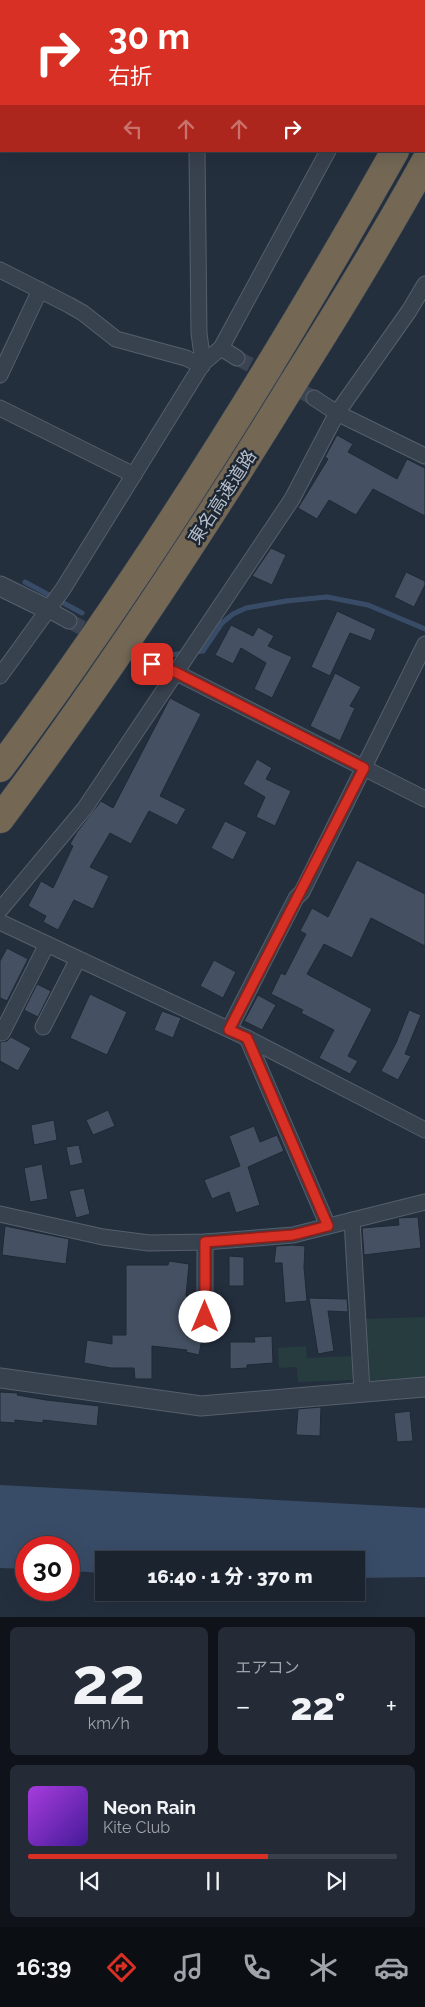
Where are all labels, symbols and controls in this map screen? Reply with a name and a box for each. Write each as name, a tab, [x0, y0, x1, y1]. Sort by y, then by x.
text: 30 m	[108, 16, 190, 57]
icon: right	[25, 20, 90, 85]
text: 右折	[108, 63, 152, 89]
icon: left	[119, 115, 147, 143]
icon: ahead	[172, 115, 200, 143]
icon: ahead	[225, 115, 253, 143]
icon: right	[278, 115, 306, 143]
street label: 東名高速道路	[184, 446, 260, 548]
pin	[131, 643, 173, 685]
icon: arrive	[138, 650, 166, 678]
position arrow	[178, 1290, 230, 1342]
speed limit sign: 30	[15, 1536, 80, 1601]
text: 16:40 · 1 分 · 370 m	[148, 1565, 312, 1587]
text: 22	[72, 1643, 145, 1719]
text: エアコン	[236, 1658, 300, 1677]
text: 22°	[290, 1684, 346, 1729]
text: −	[236, 1690, 251, 1723]
text: +	[385, 1690, 397, 1723]
text: km/h	[88, 1714, 130, 1733]
text: Neon Rain	[103, 1796, 196, 1818]
text: Kite Club	[103, 1818, 170, 1837]
icon: previous	[76, 1867, 104, 1895]
icon: pause	[199, 1867, 227, 1895]
icon: next	[322, 1867, 350, 1895]
icon: directions	[104, 1950, 139, 1985]
icon: music	[171, 1950, 206, 1985]
icon: phone	[239, 1950, 274, 1985]
icon: climate	[306, 1950, 341, 1985]
icon: car	[374, 1950, 409, 1985]
text: 16:39	[16, 1954, 71, 1980]

